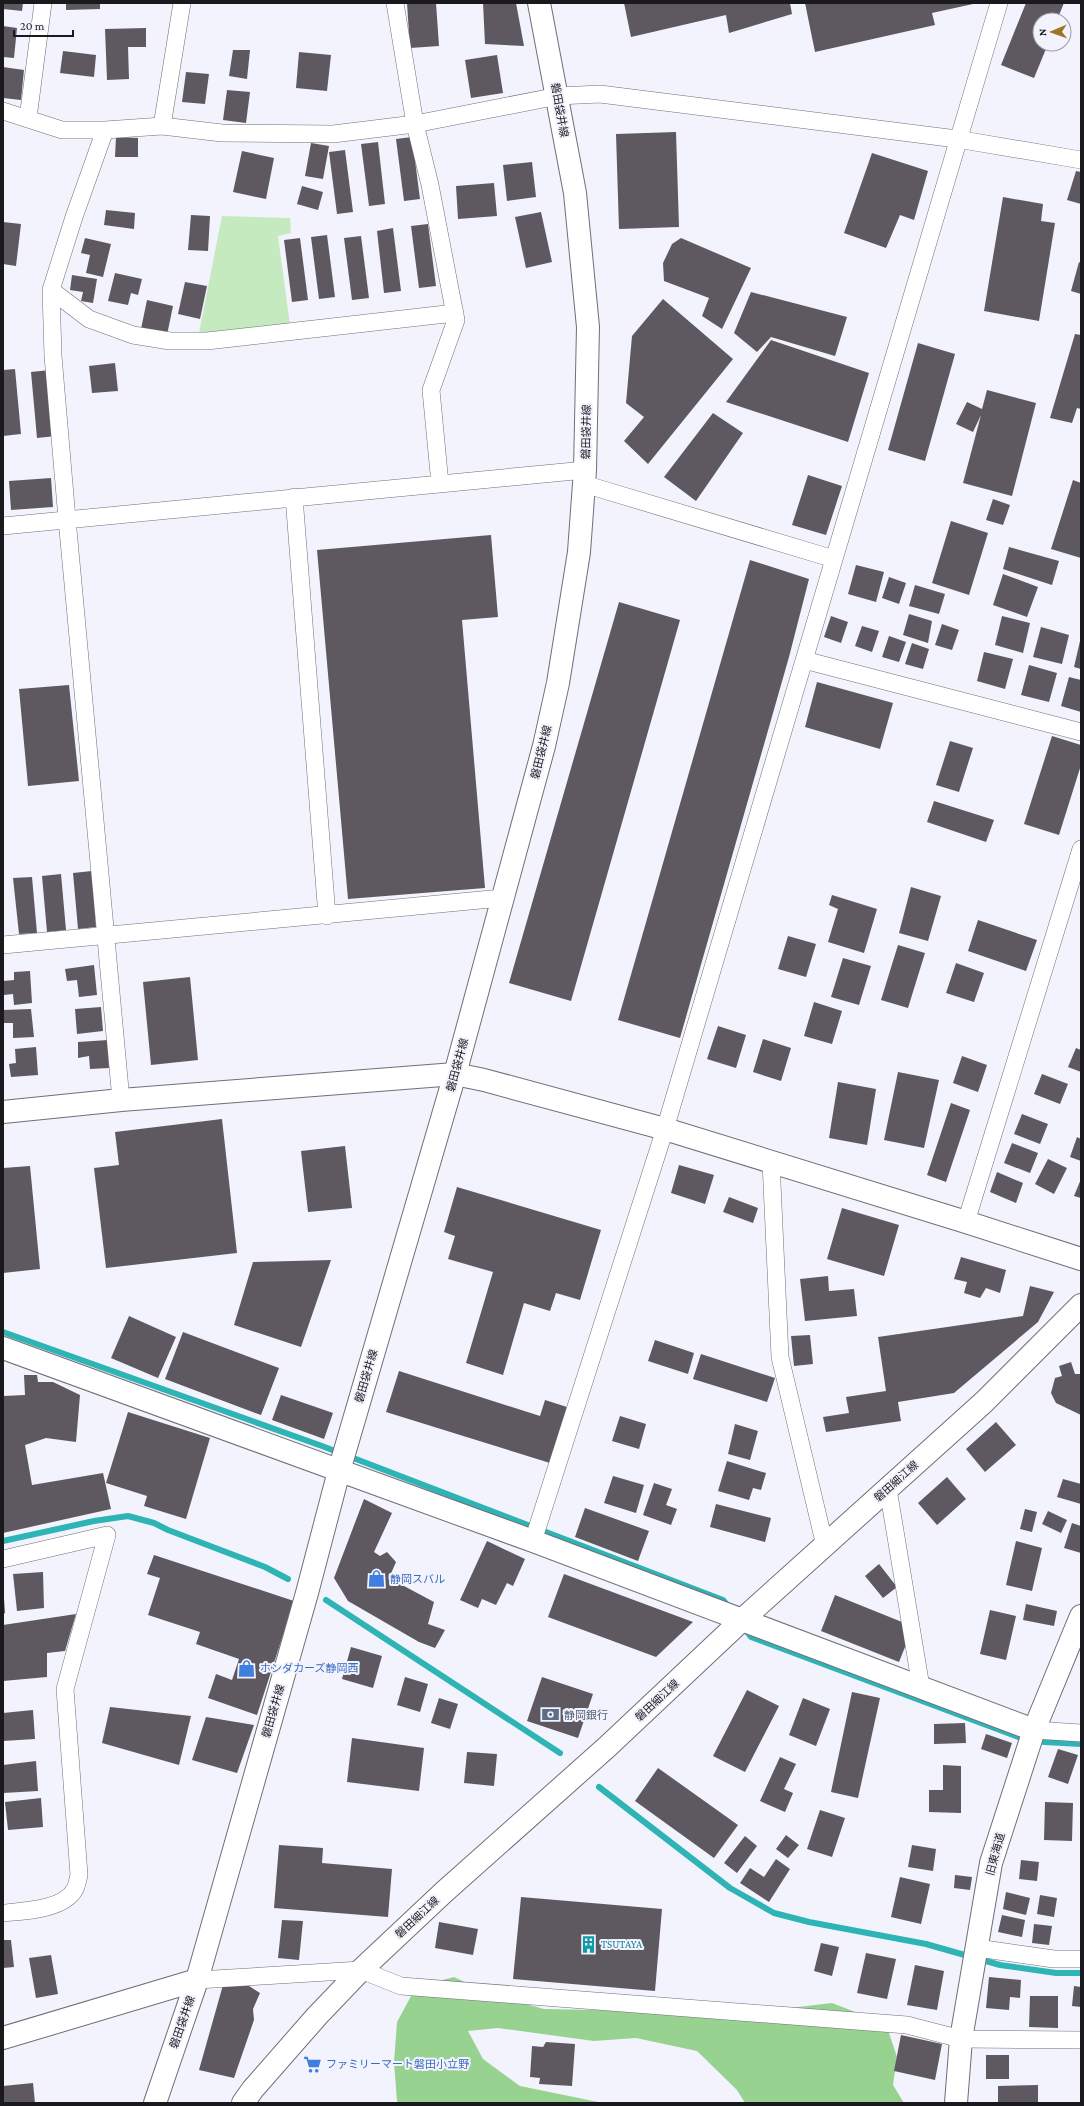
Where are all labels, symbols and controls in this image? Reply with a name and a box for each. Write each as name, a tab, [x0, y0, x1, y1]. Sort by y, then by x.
scale bar	[14, 12, 73, 38]
north arrow	[1032, 12, 1072, 52]
text: 20 m	[20, 19, 45, 33]
text: N	[1036, 28, 1048, 36]
street label: 磐田袋井線	[549, 82, 571, 138]
street label: 磐田袋井線	[580, 404, 592, 460]
street label: 磐田袋井線	[529, 724, 553, 780]
street label: 磐田袋井線	[444, 1037, 470, 1093]
street label: 磐田袋井線	[353, 1348, 379, 1404]
street label: 磐田細江線	[872, 1458, 920, 1504]
shop icon: 静岡スバル	[367, 1569, 387, 1589]
place label: 静岡スバル	[390, 1573, 445, 1585]
shop icon: ホンダカーズ静岡西	[237, 1658, 257, 1678]
place label: ホンダカーズ静岡西	[260, 1662, 358, 1674]
street label: 磐田細江線	[633, 1677, 681, 1723]
street label: 磐田袋井線	[260, 1683, 286, 1739]
bank icon: 静岡銀行	[541, 1705, 561, 1725]
place label: 静岡銀行	[564, 1709, 608, 1721]
street label: 旧東海道	[984, 1831, 1006, 1877]
street label: 磐田細江線	[393, 1894, 441, 1940]
building icon: TSUTAYA	[578, 1934, 598, 1954]
place label: TSUTAYA	[601, 1938, 643, 1950]
street label: 磐田袋井線	[167, 1994, 197, 2050]
supermarket icon: ファミリーマート磐田小立野	[303, 2054, 323, 2074]
place label: ファミリーマート磐田小立野	[326, 2058, 469, 2070]

